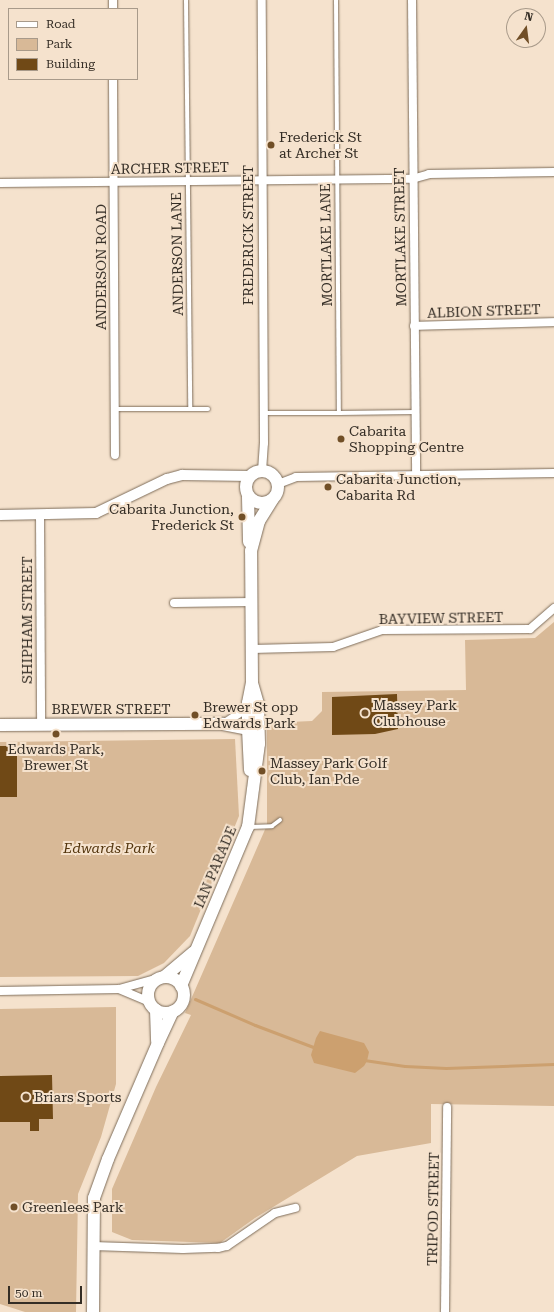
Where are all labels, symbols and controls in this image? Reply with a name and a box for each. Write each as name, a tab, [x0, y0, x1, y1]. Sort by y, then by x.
legend	[8, 8, 138, 80]
north arrow	[506, 8, 546, 48]
text: N	[523, 10, 534, 24]
text: Road	[46, 17, 75, 31]
text: Park	[46, 37, 72, 51]
text: Building	[46, 57, 95, 71]
place label: Frederick St at Archer St	[279, 129, 362, 162]
marker: Frederick St at Archer St	[266, 140, 276, 150]
street label: ARCHER STREET	[111, 159, 229, 177]
street label: FREDERICK STREET	[240, 165, 256, 305]
street label: MORTLAKE STREET	[390, 167, 410, 307]
street label: MORTLAKE LANE	[317, 183, 335, 307]
street label: ANDERSON LANE	[168, 192, 186, 316]
street label: ANDERSON ROAD	[93, 204, 109, 330]
street label: ALBION STREET	[427, 301, 541, 321]
place label: Cabarita Shopping Centre	[349, 423, 464, 456]
marker: Cabarita Shopping Centre	[336, 434, 346, 444]
place label: Cabarita Junction, Cabarita Rd	[336, 471, 461, 504]
marker: Cabarita Junction, Cabarita Rd	[323, 482, 333, 492]
place label: Cabarita Junction, Frederick St	[109, 501, 234, 534]
marker: Cabarita Junction, Frederick St	[237, 512, 247, 522]
street label: SHIPHAM STREET	[19, 556, 35, 684]
street label: BAYVIEW STREET	[379, 609, 503, 627]
place label: Massey Park Clubhouse	[373, 697, 457, 730]
place label: Brewer St opp Edwards Park	[203, 699, 298, 732]
street label: BREWER STREET	[51, 701, 171, 717]
marker: Massey Park Clubhouse	[360, 708, 370, 718]
marker: Brewer St opp Edwards Park	[190, 710, 200, 720]
marker: Edwards Park, Brewer St	[51, 729, 61, 739]
place label: Edwards Park, Brewer St	[8, 741, 104, 774]
place label: Massey Park Golf Club, Ian Pde	[270, 755, 387, 788]
marker: Massey Park Golf Club, Ian Pde	[257, 766, 267, 776]
street label: IAN PARADE	[190, 823, 240, 911]
park label: Edwards Park	[63, 840, 155, 856]
place label: Briars Sports	[34, 1089, 121, 1105]
marker: Briars Sports	[21, 1092, 31, 1102]
street label: TRIPOD STREET	[424, 1152, 442, 1266]
place label: Greenlees Park	[22, 1199, 124, 1215]
marker: Greenlees Park	[9, 1202, 19, 1212]
scale bar	[10, 1278, 84, 1304]
text: 50 m	[15, 1286, 42, 1300]

